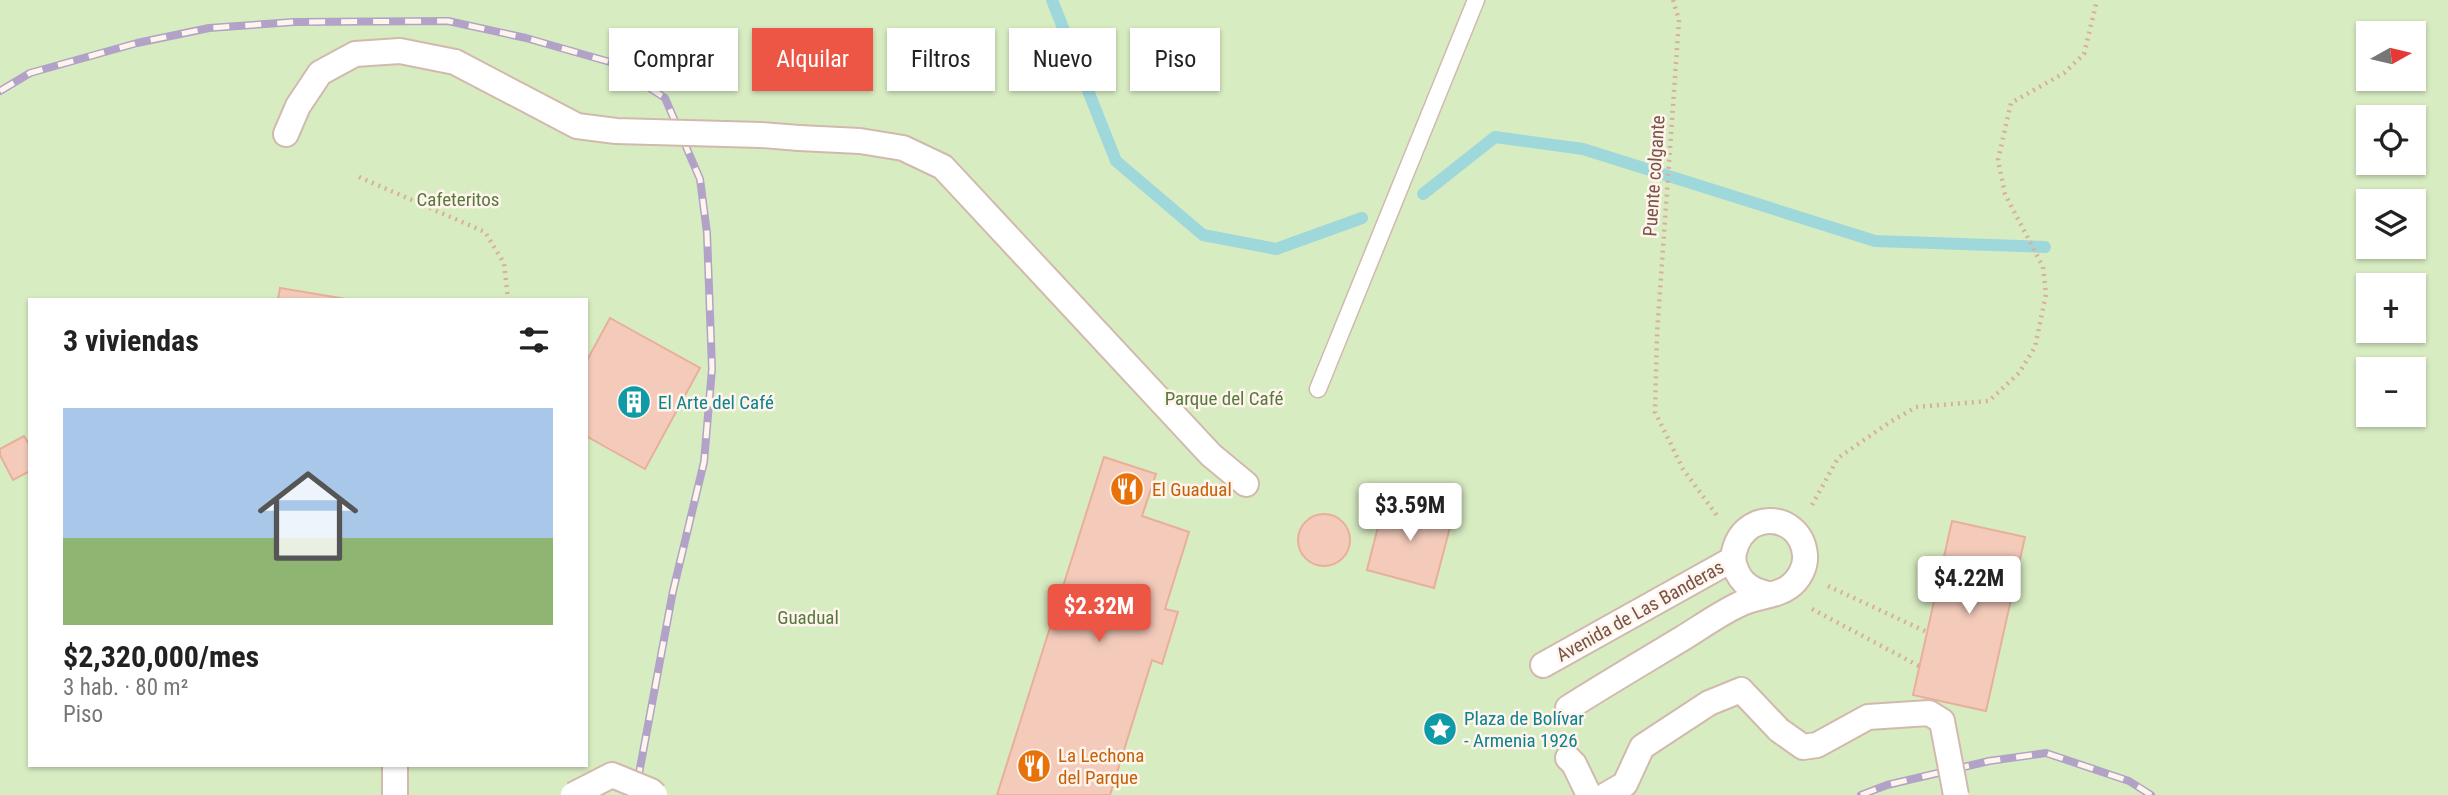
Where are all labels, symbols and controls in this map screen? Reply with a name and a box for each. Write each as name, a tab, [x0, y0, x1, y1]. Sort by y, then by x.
north arrow	[2356, 21, 2426, 91]
map controls	[2356, 21, 2426, 427]
chip: Comprar	[609, 28, 738, 91]
chip: Alquilar	[752, 28, 873, 91]
chip: Filtros	[887, 28, 995, 91]
chip: Nuevo	[1009, 28, 1116, 91]
chip: Piso	[1130, 28, 1220, 91]
button: locate	[2356, 105, 2426, 175]
street label: Puente colgante	[1638, 114, 1670, 237]
park label: Cafeteritos	[417, 188, 499, 211]
button: layers	[2356, 189, 2426, 259]
button: +	[2356, 273, 2426, 343]
icon: filters	[515, 321, 553, 359]
text: 3 viviendas	[63, 323, 199, 358]
button: −	[2356, 357, 2426, 427]
building icon: El Arte del Café	[615, 383, 653, 421]
park label: Parque del Café	[1165, 387, 1283, 410]
place label: El Arte del Café	[658, 391, 774, 414]
icon: home	[245, 453, 371, 579]
restaurant icon: El Guadual	[1108, 470, 1146, 508]
place label: El Guadual	[1152, 478, 1232, 501]
pin: $3.59M	[1353, 484, 1467, 543]
text: $3.59M	[1375, 492, 1445, 519]
street label: Avenida de Las Banderas	[1552, 555, 1728, 667]
pin: $4.22M	[1912, 556, 2026, 616]
text: $4.22M	[1934, 565, 2004, 592]
pin: $2.32M	[1042, 584, 1156, 644]
text: $2.32M	[1064, 593, 1134, 620]
park label: Guadual	[777, 606, 839, 629]
text: $2,320,000/mes	[63, 639, 259, 674]
text: 3 hab. · 80 m²	[63, 674, 188, 701]
text: Piso	[63, 701, 103, 728]
place label: Plaza de Bolívar - Armenia 1926	[1464, 707, 1584, 752]
place icon: Plaza de Bolívar - Armenia 1926	[1421, 710, 1459, 748]
place label: La Lechona del Parque	[1058, 744, 1144, 789]
restaurant icon: La Lechona del Parque	[1015, 747, 1053, 785]

